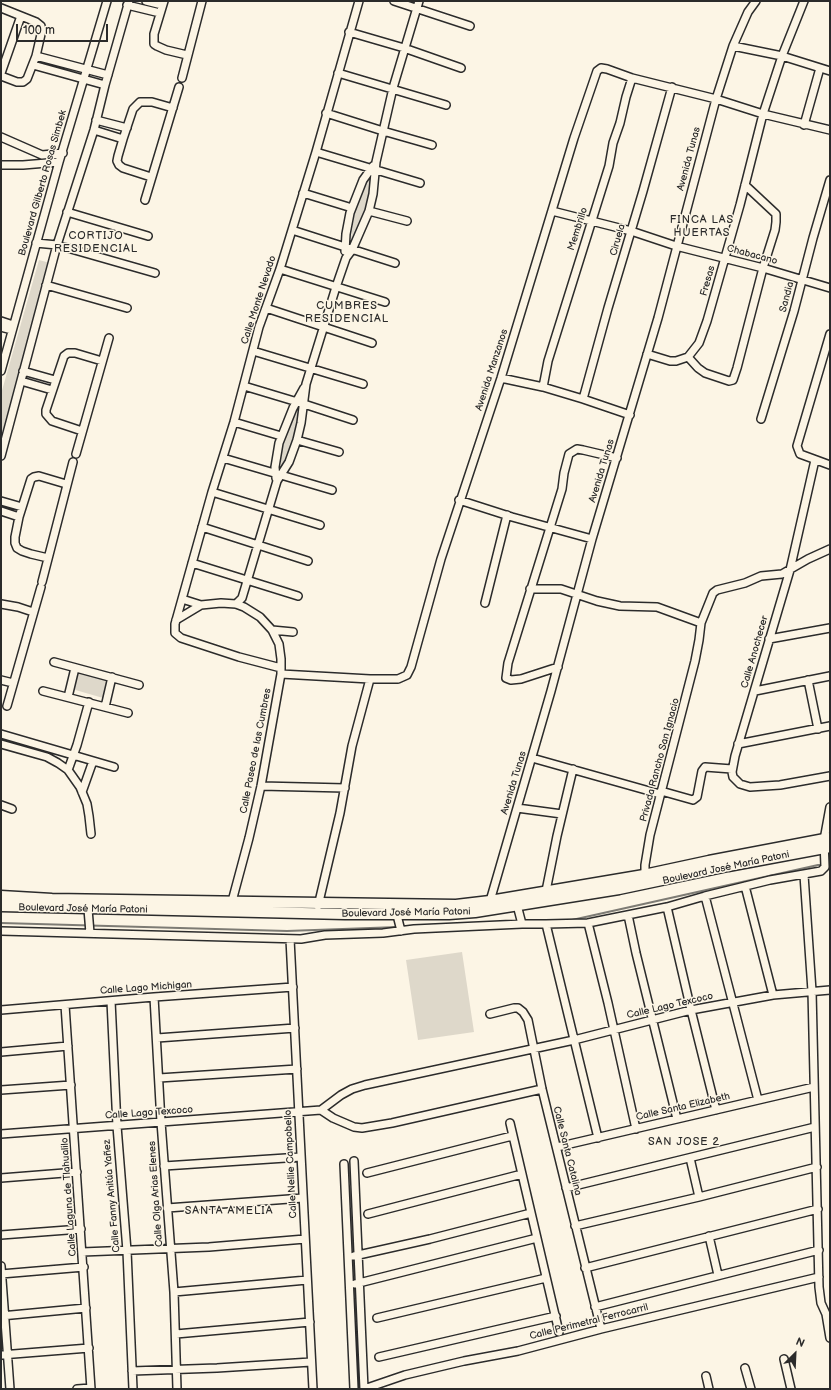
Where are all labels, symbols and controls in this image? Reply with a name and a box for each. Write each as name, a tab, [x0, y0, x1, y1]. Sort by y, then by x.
scale bar	[18, 16, 110, 42]
text: 100 m	[23, 23, 55, 38]
street label: Boulevard Gilberto Rosas Simbek	[16, 109, 70, 257]
street label: Avenida Tunas	[675, 126, 703, 192]
street label: Membrillo	[565, 206, 591, 252]
district label: FINCA LAS HUERTAS	[670, 213, 734, 239]
street label: Ciruela	[608, 223, 628, 257]
district label: CORTIJO RESIDENCIAL	[54, 229, 138, 255]
street label: Chabacano	[725, 242, 779, 268]
street label: Calle Monte Nevado	[239, 254, 279, 346]
street label: Fresas	[698, 265, 718, 297]
street label: Sandia	[777, 280, 797, 314]
district label: CUMBRES RESIDENCIAL	[305, 299, 389, 325]
street label: Avenida Manzanos	[473, 328, 511, 412]
street label: Avenida Tunas	[587, 438, 617, 504]
street label: Calle Anochecer	[739, 614, 771, 690]
street label: Calle Paseo de las Cumbres	[238, 687, 274, 815]
street label: Privada Rancho San Ignacio	[638, 697, 682, 823]
street label: Avenida Tunas	[499, 750, 529, 816]
street label: Boulevard José María Patoni	[662, 849, 790, 887]
street label: Boulevard José María Patoni	[18, 902, 148, 916]
street label: Boulevard José María Patoni	[341, 906, 471, 920]
street label: Calle Lago Michigan	[100, 979, 192, 997]
street label: Calle Lago Texcoco	[626, 990, 714, 1022]
street label: Calle Santa Elizabeth	[635, 1090, 731, 1124]
street label: Calle Lago Texcoco	[105, 1104, 193, 1122]
street label: Calle Santa Catalina	[550, 1105, 584, 1197]
street label: Calle Nellie Campobello	[282, 1109, 300, 1219]
district label: SAN JOSE 2	[648, 1135, 720, 1149]
street label: Calle Laguna de Tlahualilo	[59, 1137, 79, 1257]
street label: Calle Fanny Anitúa Yañez	[101, 1139, 123, 1253]
street label: Calle Olga Arias Elenes	[146, 1141, 166, 1247]
district label: SANTA AMELIA	[185, 1204, 273, 1218]
street label: Calle Perimetral Ferrocarril	[528, 1301, 650, 1343]
north arrow	[775, 1334, 815, 1374]
text: N	[794, 1335, 806, 1350]

